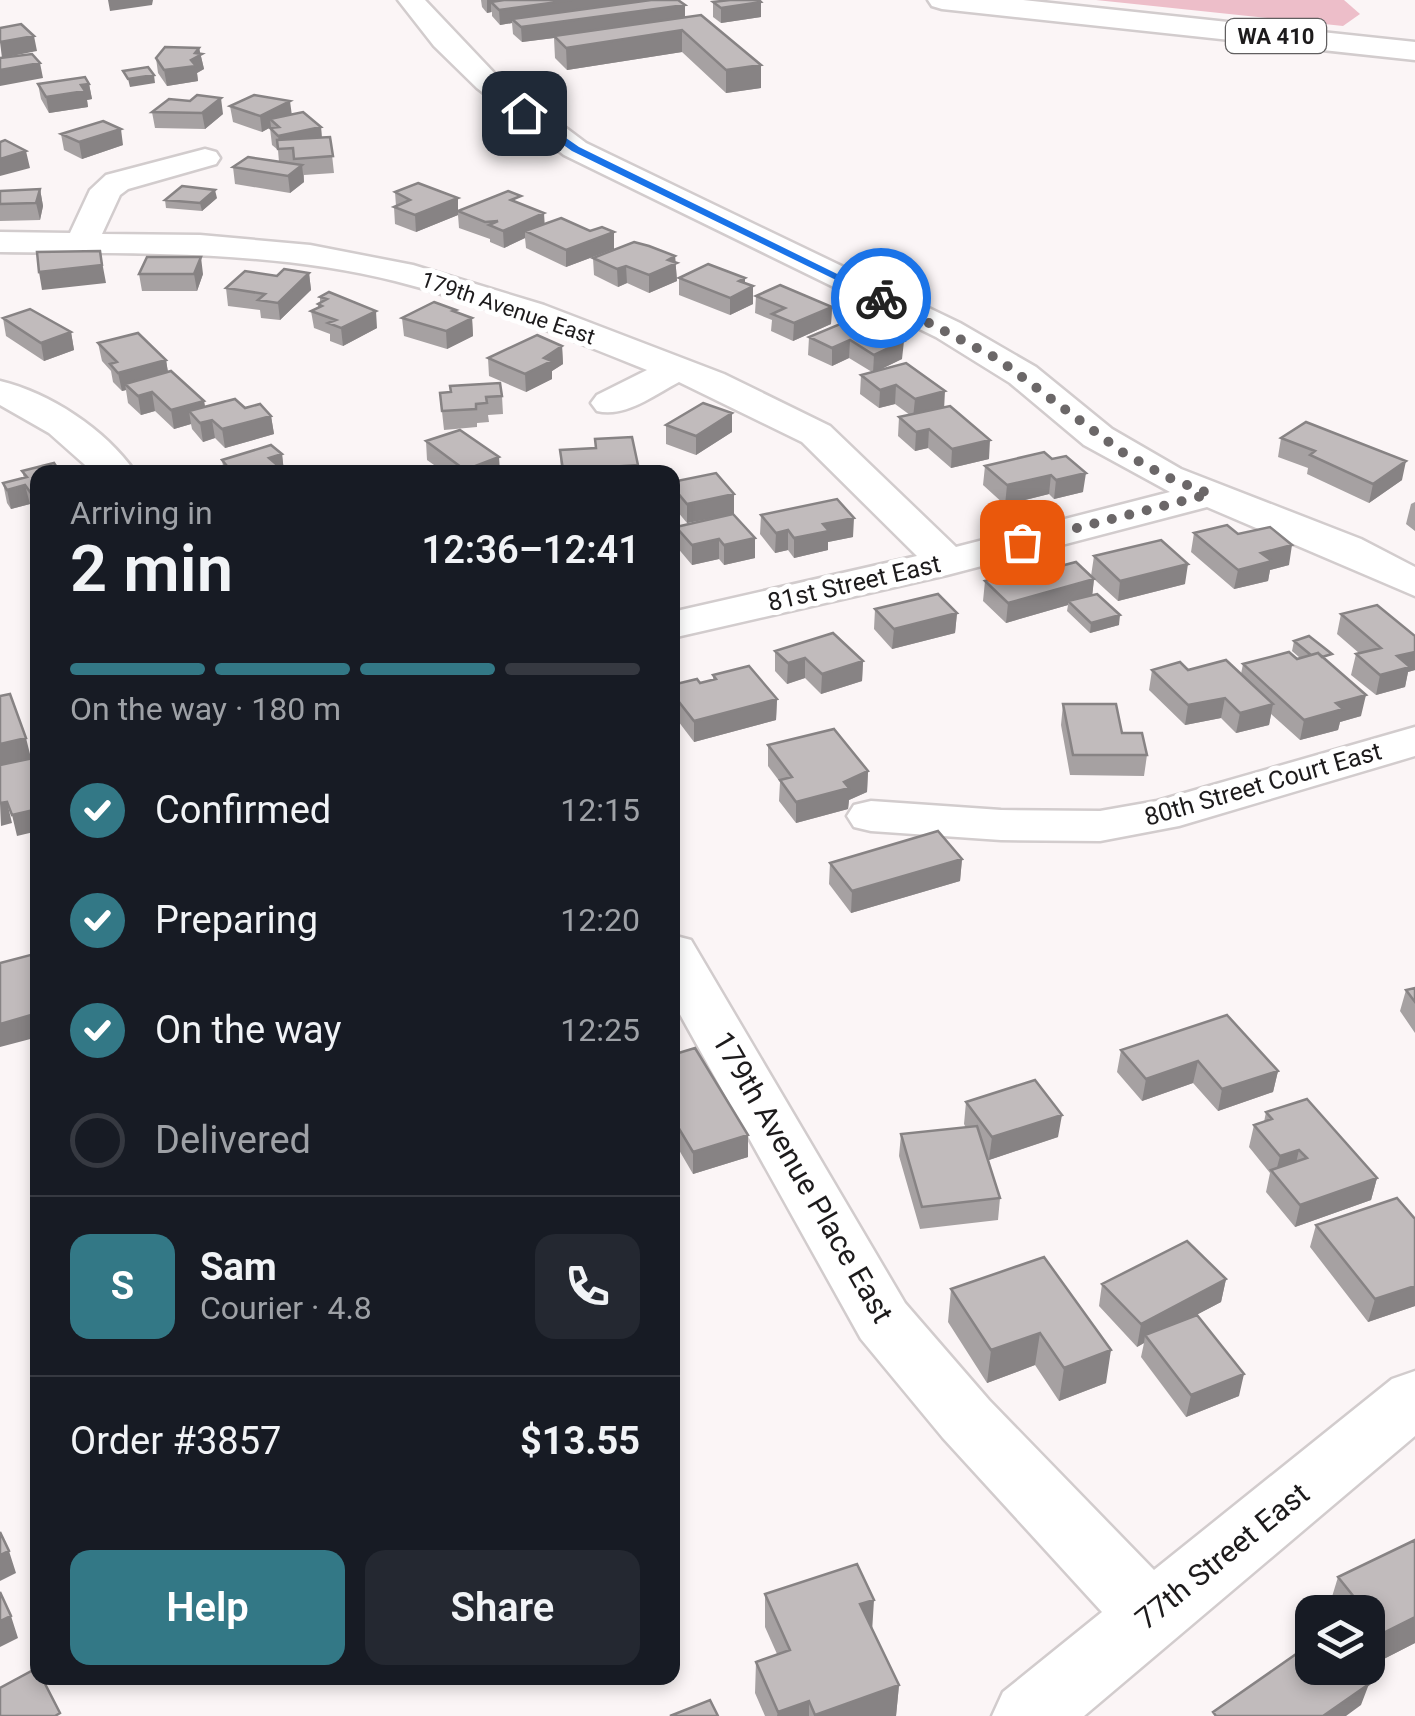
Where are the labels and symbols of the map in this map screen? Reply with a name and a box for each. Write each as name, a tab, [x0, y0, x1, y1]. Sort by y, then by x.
road number: WA 410	[1226, 19, 1326, 53]
pin	[482, 71, 567, 156]
courier	[831, 248, 931, 348]
street label: 179th Avenue East	[418, 267, 598, 349]
pin	[980, 500, 1065, 585]
street label: 81st Street East	[765, 549, 943, 617]
street label: 80th Street Court East	[1141, 736, 1385, 832]
street label: 179th Avenue Place East	[705, 1025, 901, 1329]
street label: 77th Street East	[1128, 1475, 1316, 1637]

